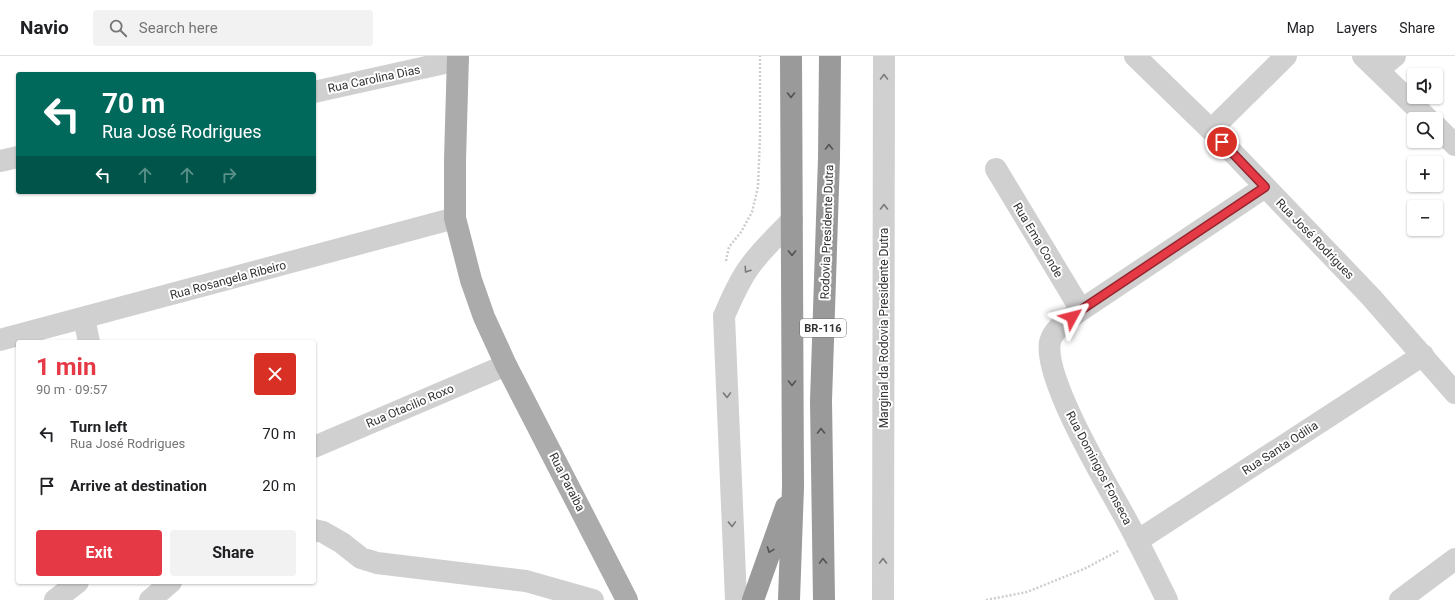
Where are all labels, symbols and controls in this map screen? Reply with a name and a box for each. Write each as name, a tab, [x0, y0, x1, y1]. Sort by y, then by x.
search box	[93, 10, 373, 46]
text: Navio	[20, 16, 69, 39]
icon: search	[107, 17, 129, 39]
text: Search here	[139, 19, 218, 37]
text: Map	[1287, 20, 1314, 36]
text: Layers	[1336, 20, 1377, 36]
text: Share	[1399, 20, 1435, 36]
street label: Rua Carolina Dias	[327, 62, 421, 96]
map controls	[1407, 68, 1443, 236]
button: sound	[1407, 68, 1443, 104]
one-way arrow	[880, 74, 888, 80]
text: 70 m	[102, 87, 165, 120]
icon: left	[36, 88, 88, 140]
one-way arrow	[787, 92, 795, 98]
button: search	[1407, 112, 1443, 148]
text: Rua José Rodrigues	[102, 121, 262, 142]
pin	[1205, 125, 1239, 159]
icon: arrive	[1211, 131, 1233, 153]
one-way arrow	[825, 144, 833, 150]
button: +	[1407, 156, 1443, 192]
icon: left	[92, 164, 114, 186]
icon: ahead	[134, 164, 156, 186]
icon: ahead	[176, 164, 198, 186]
icon: right	[218, 164, 240, 186]
street label: Rodovia Presidente Dutra	[818, 164, 836, 300]
street label: Rua José Rodrigues	[1273, 196, 1357, 282]
street label: Rua Ema Conde	[1010, 200, 1066, 280]
button: −	[1407, 200, 1443, 236]
one-way arrow	[880, 204, 888, 210]
street label: Marginal da Rodovia Presidente Dutra	[877, 228, 891, 428]
one-way arrow	[788, 250, 796, 256]
street label: Rua Rosangela Ribeiro	[168, 258, 288, 302]
one-way arrow	[745, 266, 752, 273]
position arrow	[1051, 296, 1093, 338]
road number: BR-116	[800, 319, 846, 337]
text: 1 min	[36, 353, 96, 381]
button: close	[254, 353, 296, 395]
one-way arrow	[788, 380, 796, 386]
street label: Rua Otacilio Roxo	[364, 381, 456, 431]
text: 90 m · 09:57	[36, 382, 107, 397]
one-way arrow	[723, 392, 732, 398]
street label: Rua Domingos Fonseca	[1063, 409, 1135, 527]
text: Turn left	[70, 418, 127, 436]
street label: Rua Santa Odilia	[1239, 418, 1321, 478]
icon: left	[36, 423, 58, 445]
text: 70 m	[262, 425, 296, 443]
one-way arrow	[817, 428, 825, 434]
text: Rua José Rodrigues	[70, 436, 185, 451]
street label: Rua Paraiba	[546, 450, 588, 514]
icon: arrive	[36, 475, 58, 497]
text: Arrive at destination	[70, 477, 207, 495]
text: 20 m	[262, 477, 296, 495]
one-way arrow	[728, 521, 737, 527]
button: Exit	[36, 530, 162, 576]
button: Share	[170, 530, 296, 576]
one-way arrow	[767, 547, 775, 554]
one-way arrow	[819, 558, 828, 564]
one-way arrow	[879, 558, 887, 564]

